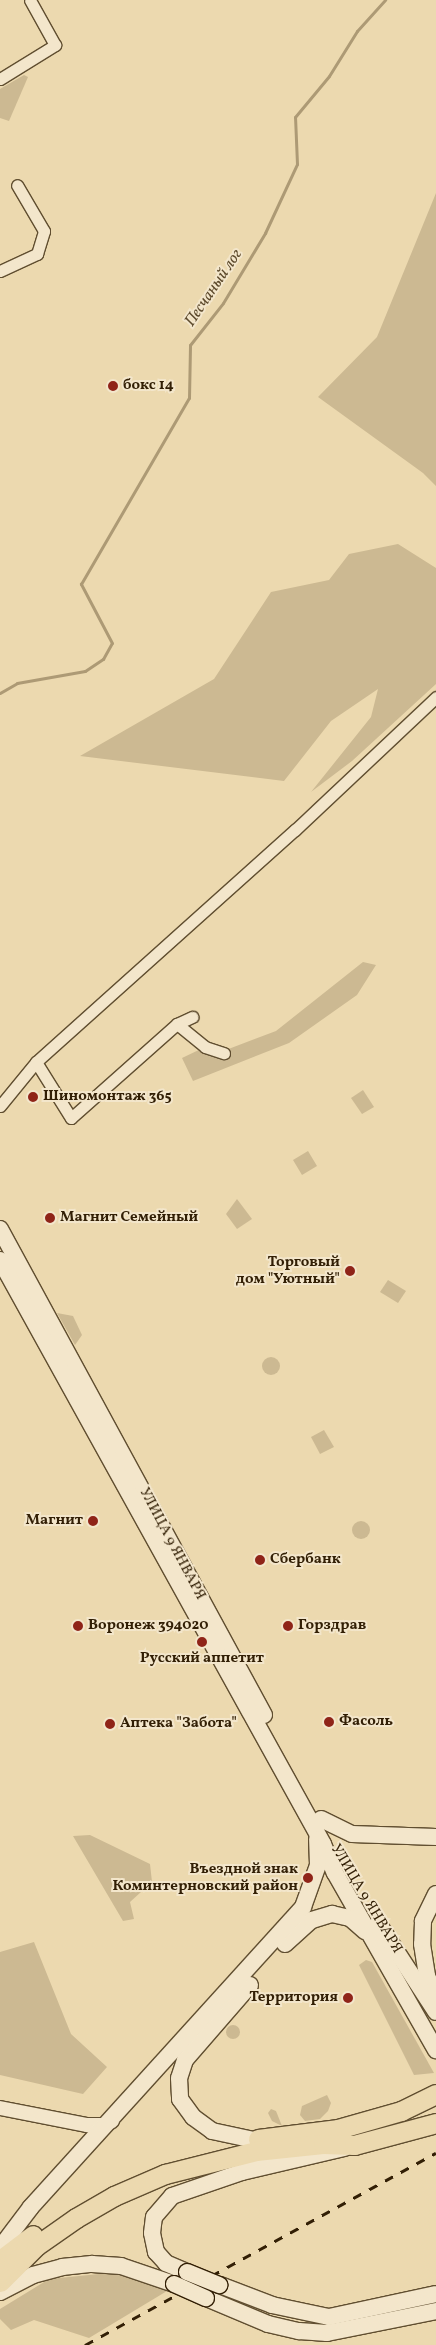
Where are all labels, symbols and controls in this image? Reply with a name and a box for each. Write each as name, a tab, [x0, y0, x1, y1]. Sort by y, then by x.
water label: Песчаный лог	[181, 246, 247, 330]
place label: бокс 14	[123, 377, 174, 395]
marker: бокс 14	[107, 380, 119, 392]
place label: Шиномонтаж 365	[43, 1088, 172, 1106]
marker: Шиномонтаж 365	[27, 1091, 39, 1103]
place label: Магнит Семейный	[60, 1209, 198, 1227]
marker: Магнит Семейный	[44, 1212, 56, 1224]
place label: Торговый дом "Уютный"	[236, 1253, 340, 1288]
marker: Торговый дом "Уютный"	[344, 1265, 356, 1277]
street label: УЛИЦА 9 ЯНВАРЯ	[135, 1485, 209, 1603]
place label: Магнит	[26, 1512, 83, 1530]
marker: Магнит	[87, 1515, 99, 1527]
place label: Сбербанк	[270, 1551, 341, 1569]
marker: Сбербанк	[254, 1554, 266, 1566]
place label: Воронеж 394020	[88, 1617, 209, 1635]
place label: Горздрав	[298, 1617, 366, 1635]
marker: Воронеж 394020	[72, 1620, 84, 1632]
marker: Горздрав	[282, 1620, 294, 1632]
marker: Русский аппетит	[196, 1636, 208, 1648]
place label: Русский аппетит	[140, 1650, 264, 1668]
place label: Фасоль	[339, 1713, 393, 1731]
place label: Аптека "Забота"	[120, 1715, 237, 1733]
marker: Фасоль	[323, 1716, 335, 1728]
marker: Аптека "Забота"	[104, 1718, 116, 1730]
street label: УЛИЦА 9 ЯНВАРЯ	[326, 1841, 406, 1957]
place label: Въездной знак Коминтерновский район	[113, 1860, 298, 1895]
marker: Въездной знак Коминтерновский район	[302, 1872, 314, 1884]
place label: Территория	[249, 1989, 338, 2007]
marker: Территория	[342, 1992, 354, 2004]

